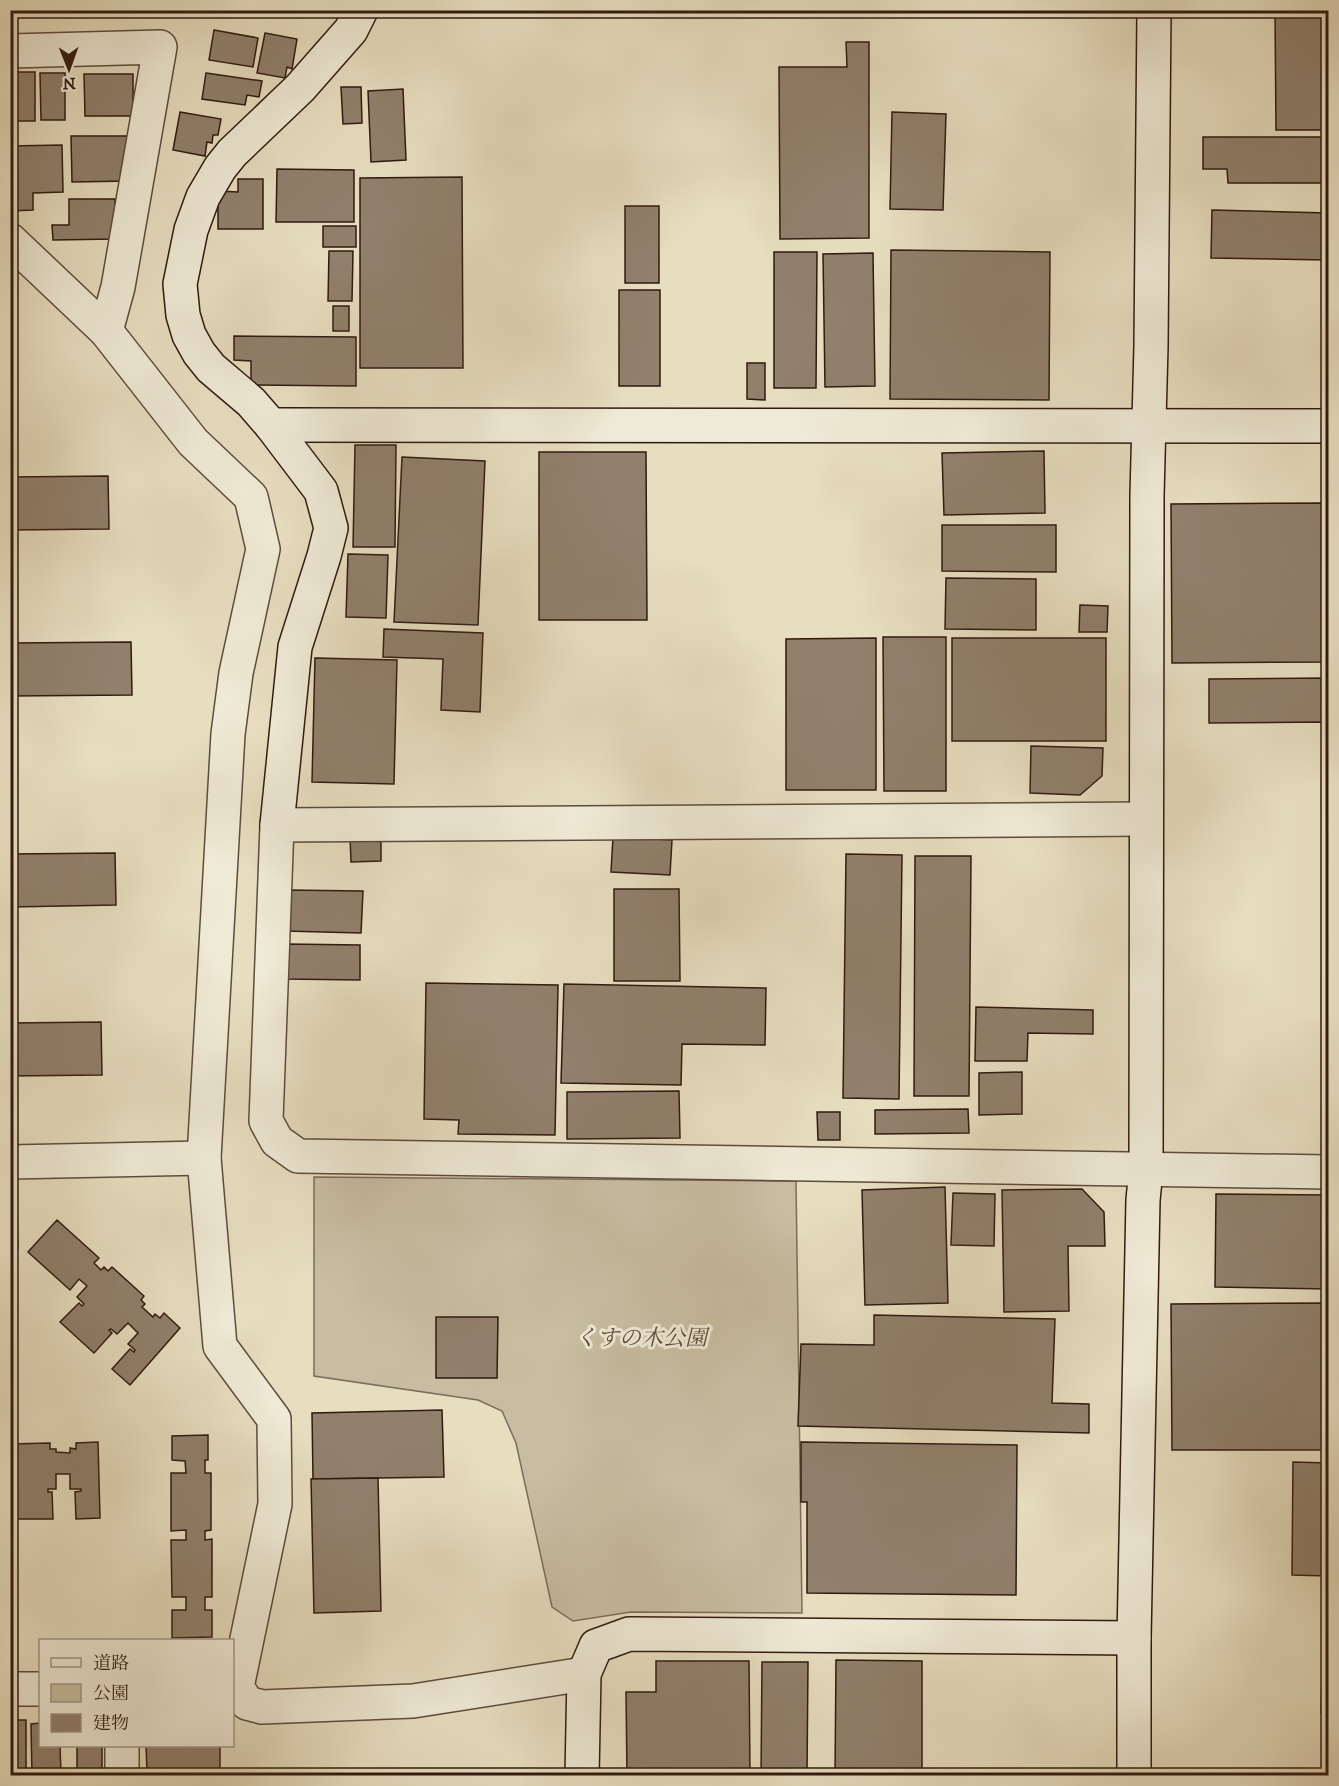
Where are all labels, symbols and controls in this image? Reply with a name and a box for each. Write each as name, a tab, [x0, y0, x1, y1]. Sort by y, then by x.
north arrow	[39, 39, 99, 99]
text: N	[63, 73, 76, 93]
park label: くすの木公園	[575, 1325, 710, 1352]
legend	[39, 1639, 234, 1747]
text: 道路	[93, 1653, 129, 1675]
text: 公園	[93, 1683, 129, 1705]
text: 建物	[93, 1713, 129, 1735]

